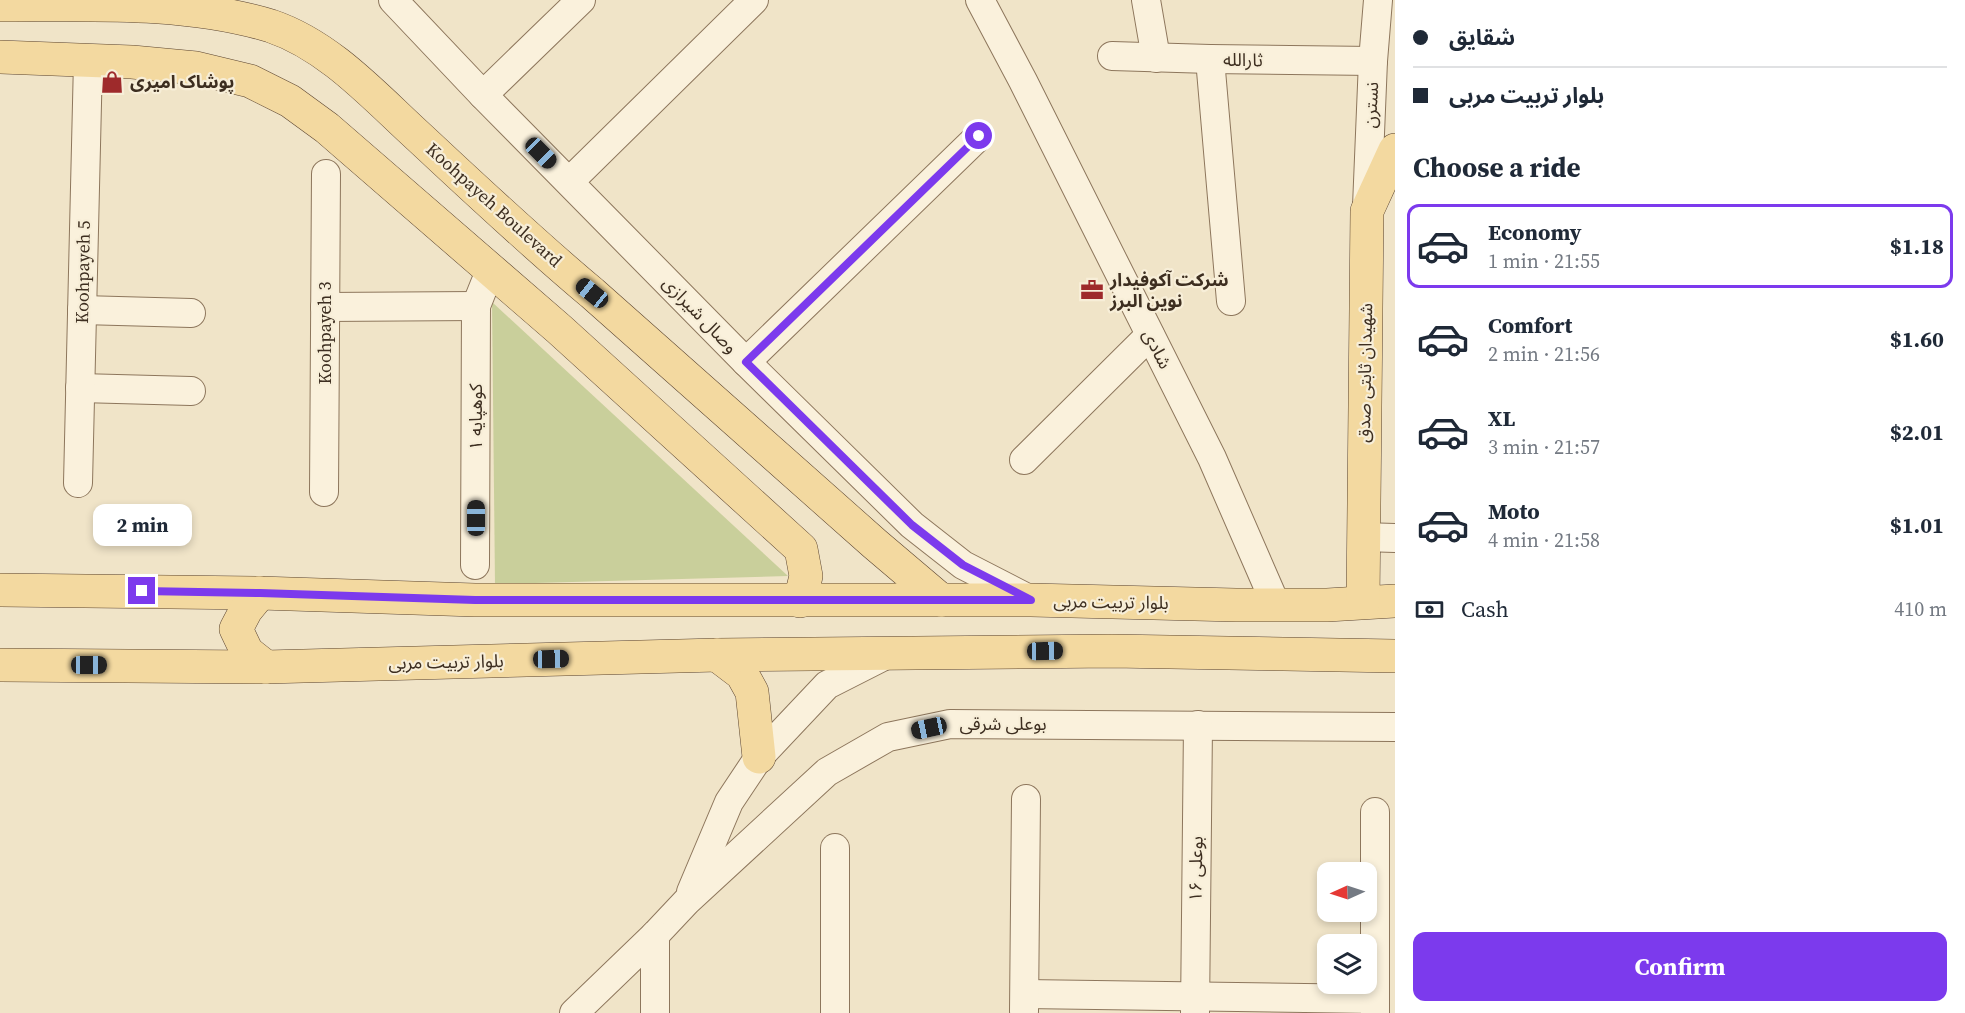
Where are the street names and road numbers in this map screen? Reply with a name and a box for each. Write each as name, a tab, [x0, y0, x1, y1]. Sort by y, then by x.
street label: ثارالله	[1223, 47, 1263, 72]
street label: نسترن	[1357, 81, 1384, 129]
street label: Koohpayeh Boulevard	[421, 137, 568, 273]
street label: Koohpayeh 5	[69, 220, 96, 324]
street label: وصال شیرازی	[657, 271, 744, 359]
street label: Koohpayeh 3	[312, 281, 337, 385]
street label: شهیدان ثابتی صدق	[1351, 303, 1378, 443]
street label: شادی	[1137, 325, 1178, 373]
street label: کوهپایه ۱	[463, 383, 488, 450]
street label: بلوار تربیت مربی	[1053, 588, 1169, 615]
street label: بلوار تربیت مربی	[388, 648, 504, 675]
street label: بوعلی شرقی	[959, 711, 1047, 736]
street label: بوعلی ۱۶	[1182, 836, 1209, 902]

